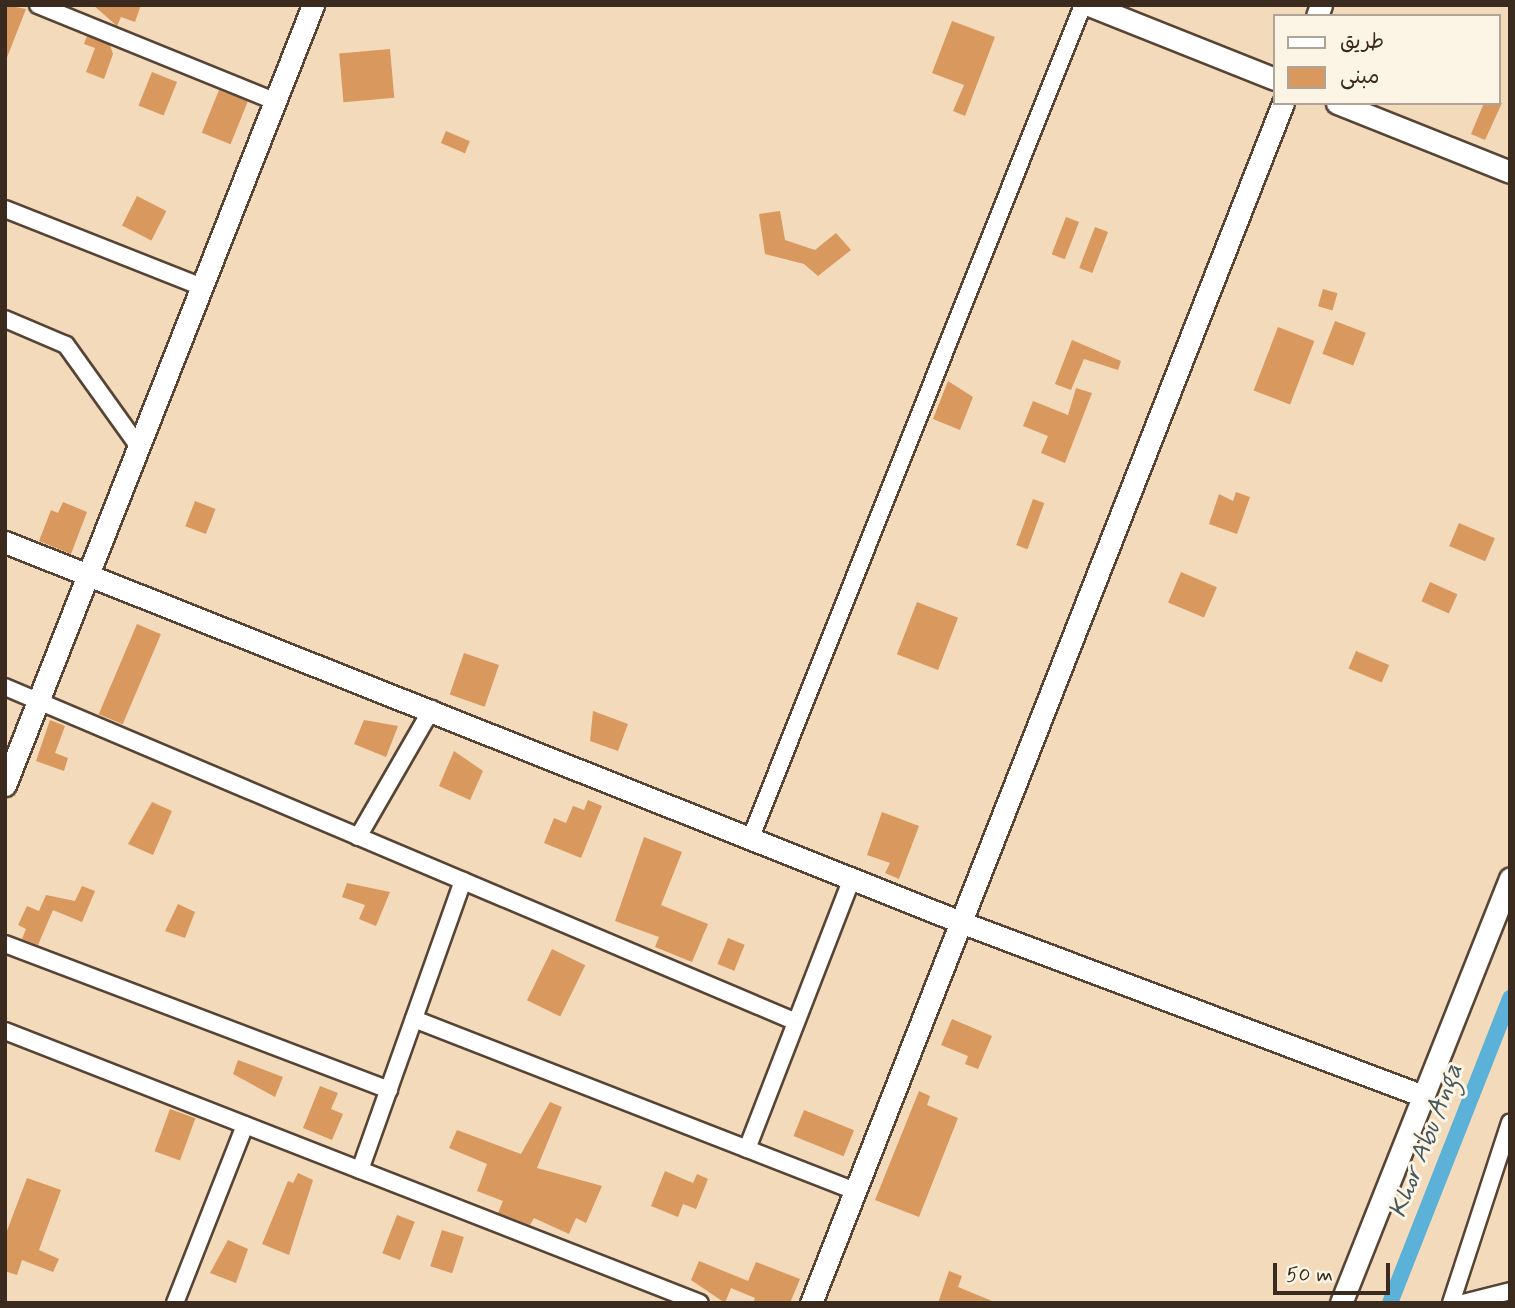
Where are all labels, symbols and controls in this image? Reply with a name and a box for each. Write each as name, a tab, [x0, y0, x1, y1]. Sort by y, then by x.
legend	[1274, 14, 1501, 105]
text: طريق	[1340, 28, 1384, 56]
text: مبنى	[1340, 63, 1379, 91]
water label: Khor Abu Anga	[1384, 1061, 1470, 1221]
scale bar	[1277, 1248, 1394, 1292]
text: 50 m	[1286, 1261, 1333, 1289]

